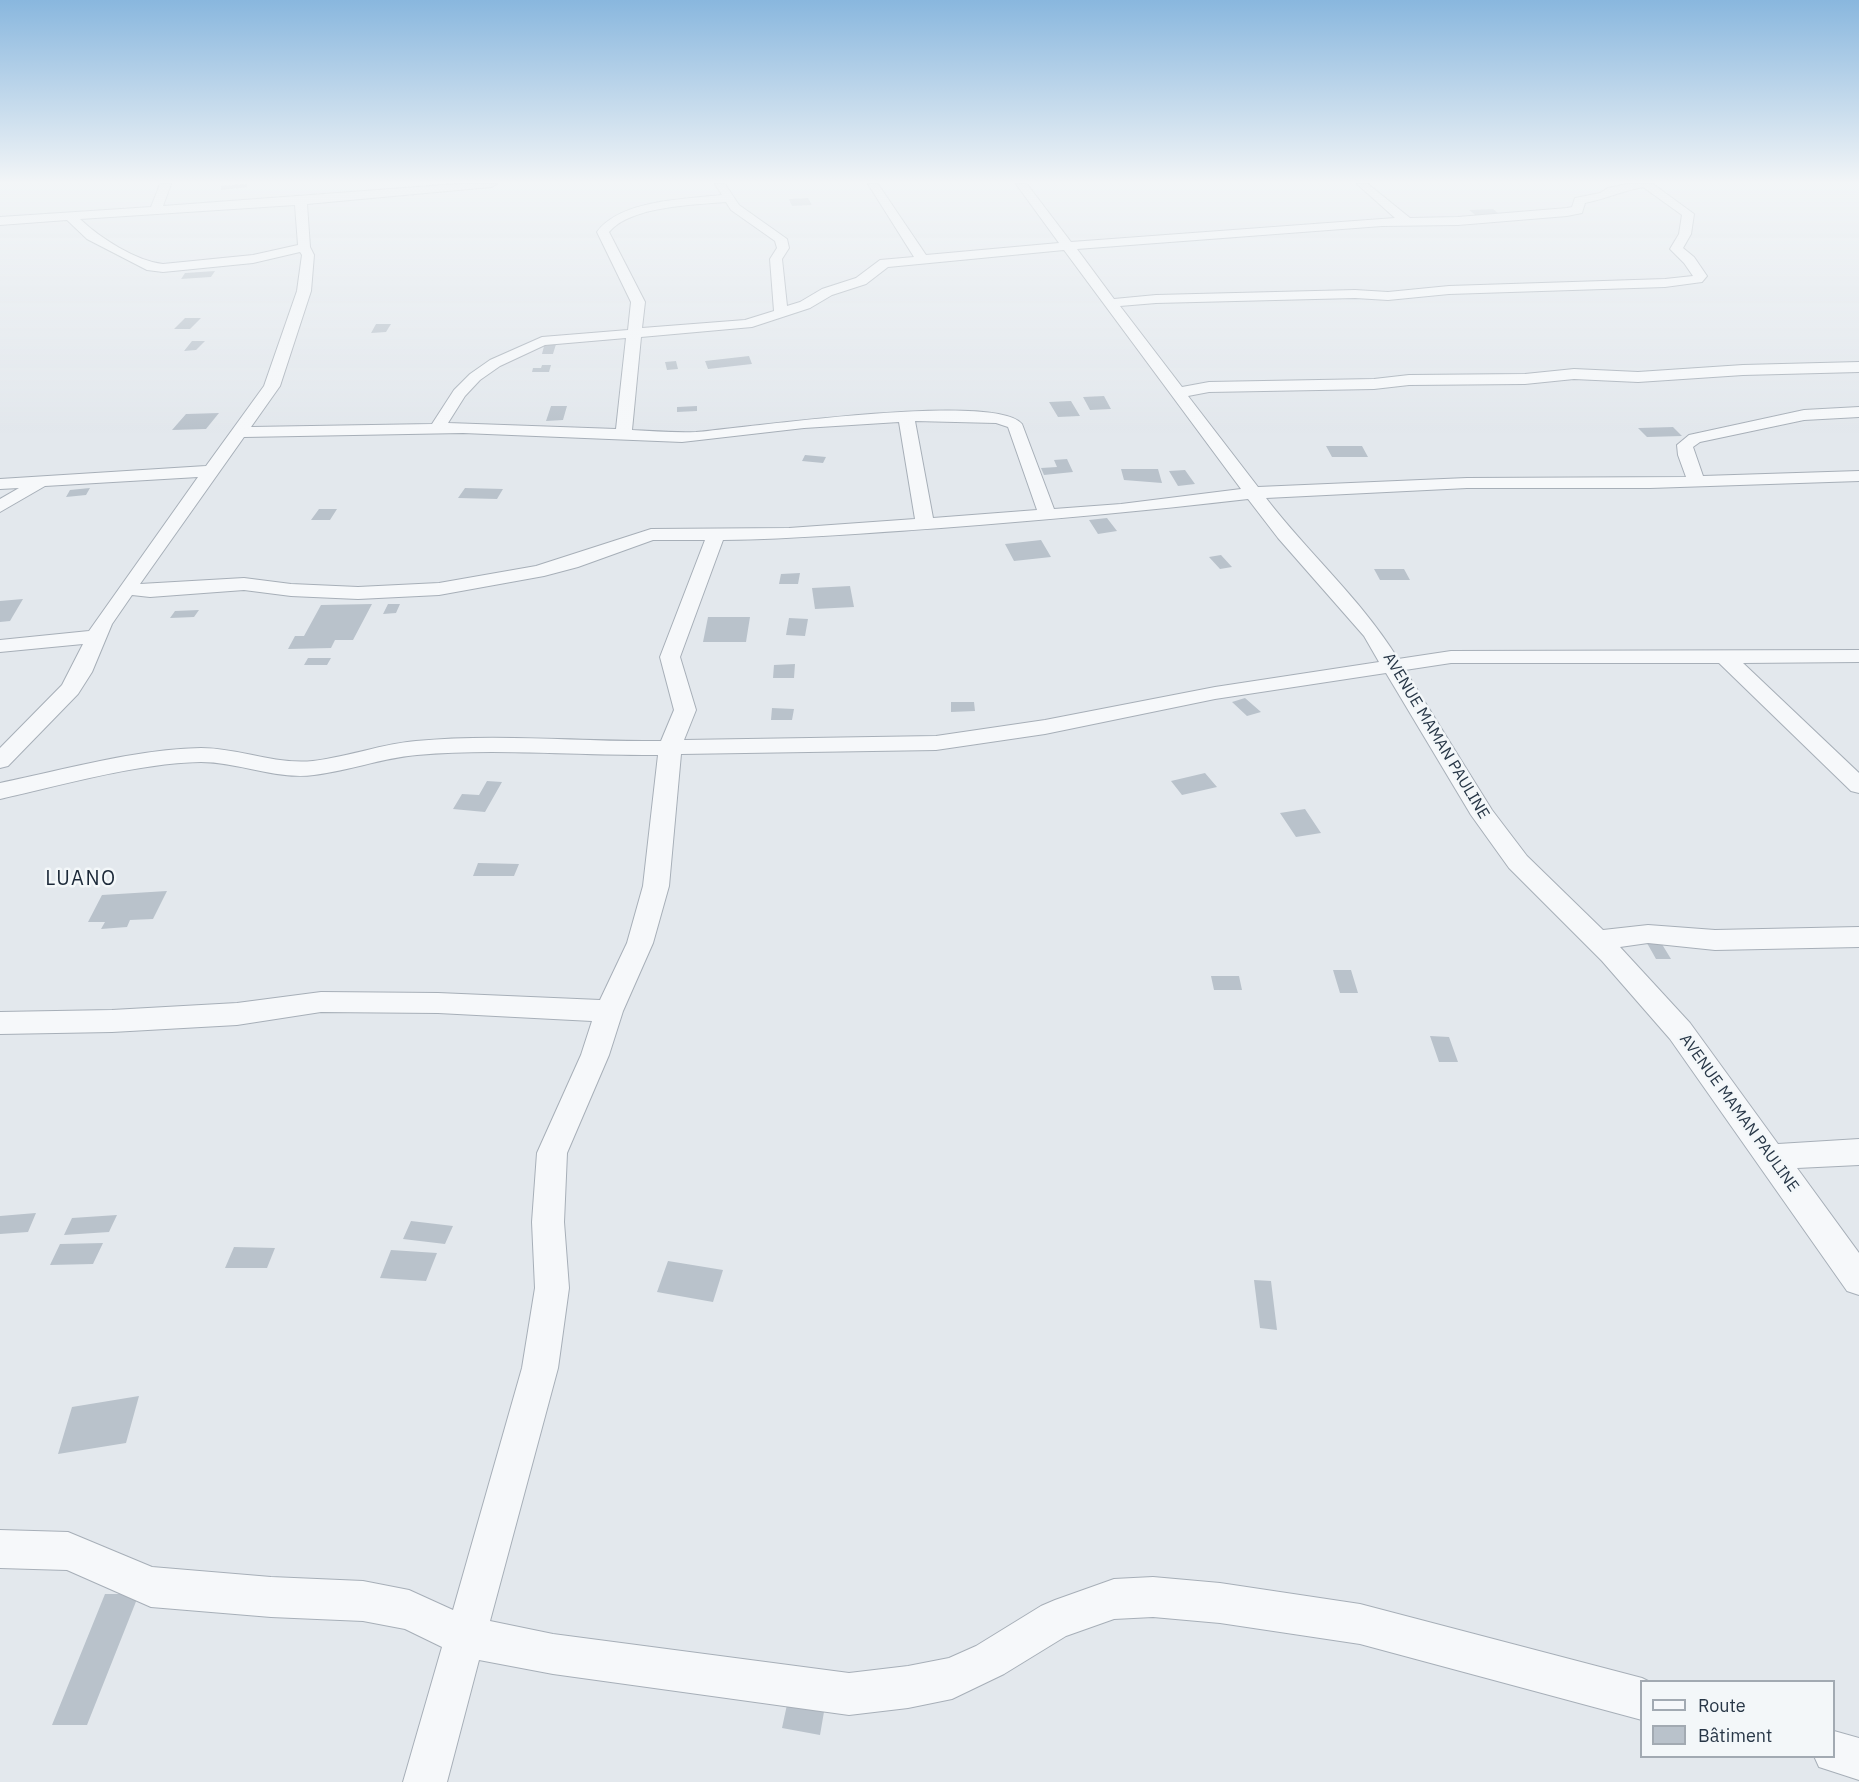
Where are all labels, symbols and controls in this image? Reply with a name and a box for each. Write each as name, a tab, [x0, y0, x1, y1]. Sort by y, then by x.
street label: AVENUE MAMAN PAULINE	[1379, 649, 1493, 823]
district label: LUANO	[45, 867, 117, 891]
street label: AVENUE MAMAN PAULINE	[1675, 1030, 1803, 1196]
legend	[1640, 1680, 1835, 1758]
text: Route	[1698, 1694, 1746, 1717]
text: Bâtiment	[1698, 1724, 1772, 1747]

